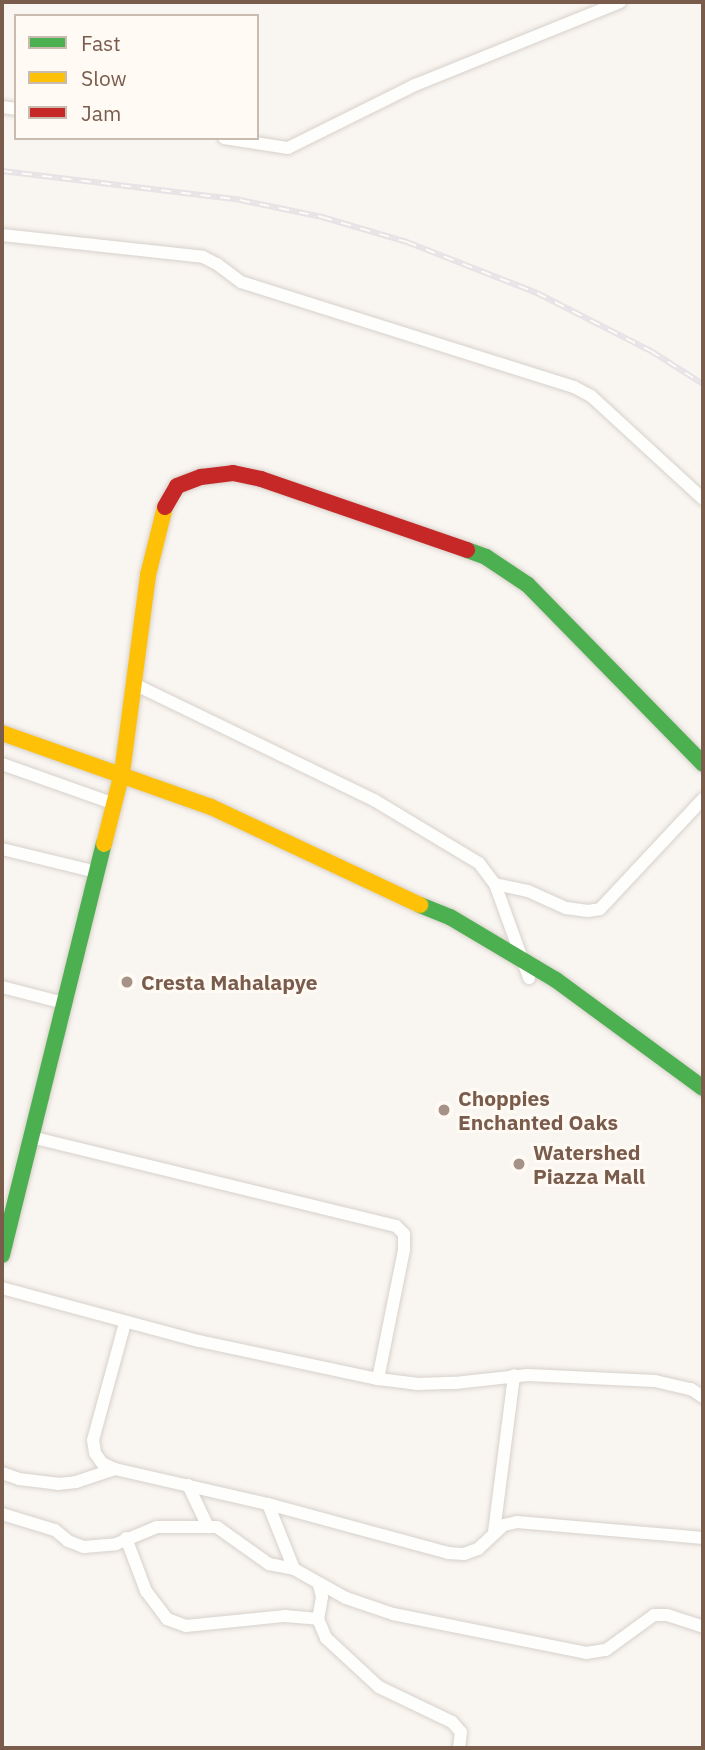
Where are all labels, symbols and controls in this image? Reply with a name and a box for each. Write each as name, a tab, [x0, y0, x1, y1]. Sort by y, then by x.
legend	[14, 14, 259, 140]
text: Fast	[81, 29, 121, 57]
text: Slow	[81, 64, 127, 92]
text: Jam	[81, 99, 121, 127]
place label: Cresta Mahalapye	[141, 969, 318, 995]
marker: Cresta Mahalapye	[119, 974, 135, 990]
place label: Choppies Enchanted Oaks	[458, 1085, 618, 1135]
marker: Choppies Enchanted Oaks	[436, 1102, 452, 1118]
place label: Watershed Piazza Mall	[533, 1139, 645, 1189]
marker: Watershed Piazza Mall	[511, 1156, 527, 1172]

